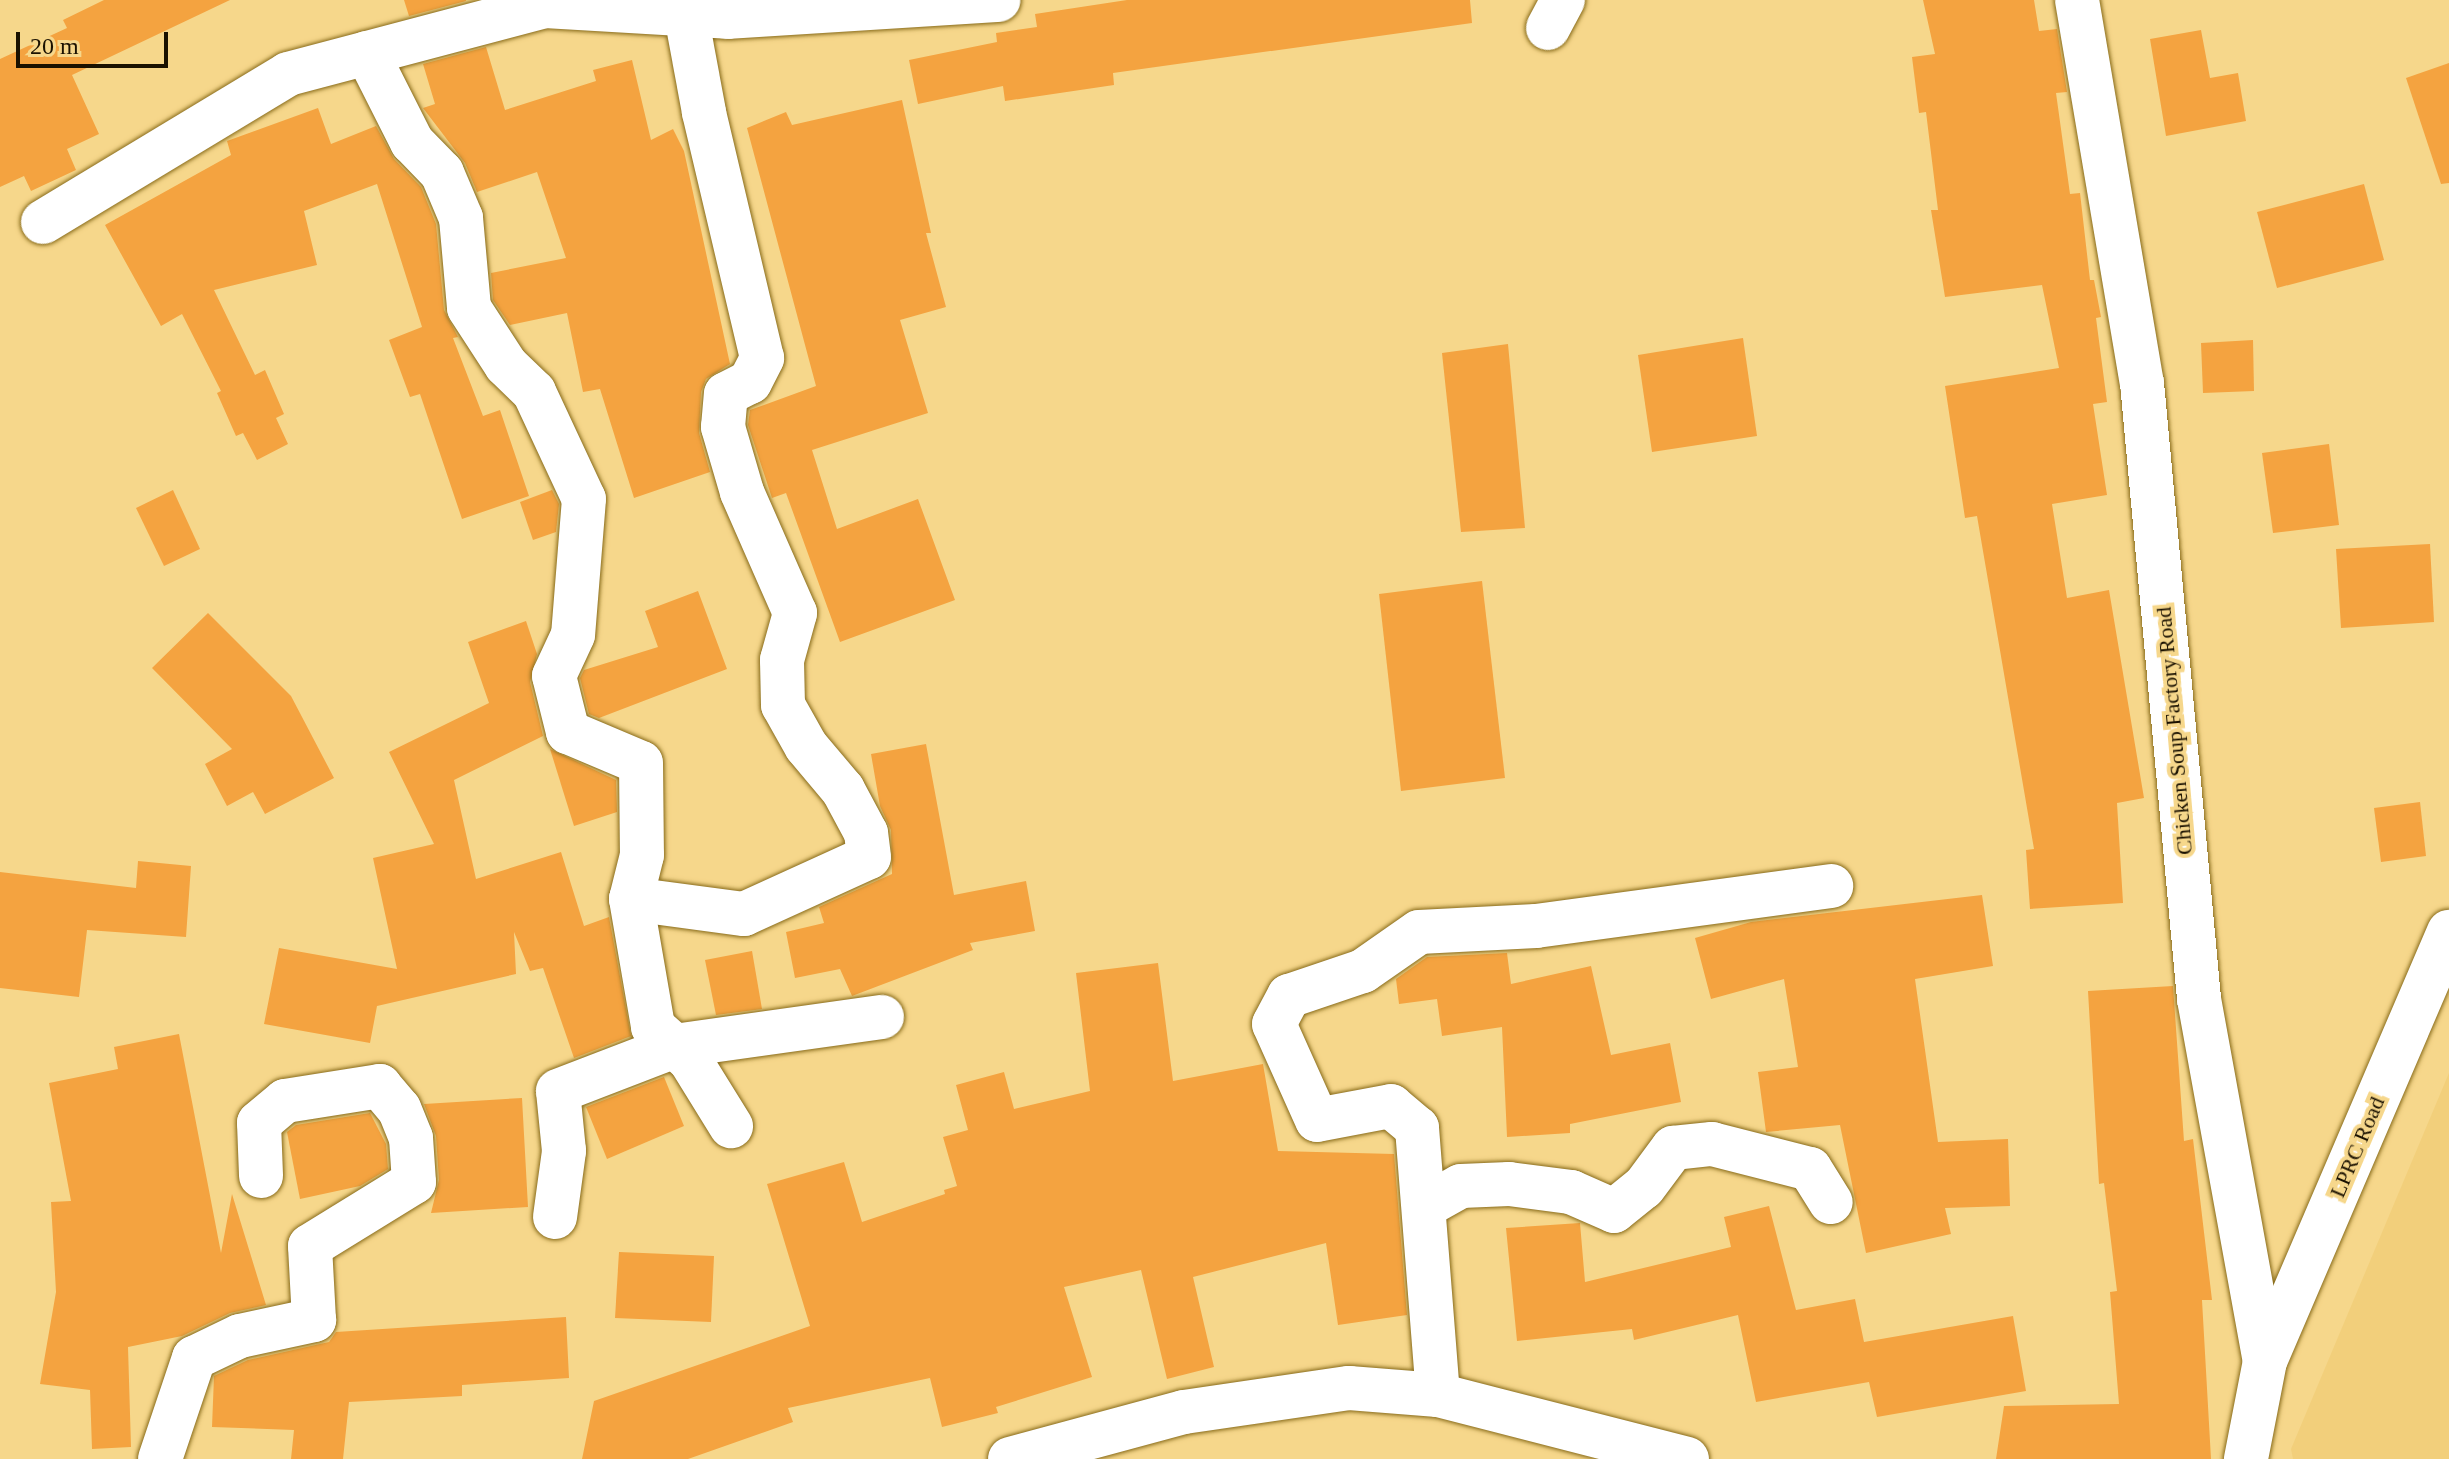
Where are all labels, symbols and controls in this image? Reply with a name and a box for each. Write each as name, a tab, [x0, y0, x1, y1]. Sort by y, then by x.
scale bar	[20, 16, 172, 66]
text: 20 m	[30, 33, 79, 59]
street label: Chicken Soup Factory Road	[2150, 606, 2198, 856]
street label: LPRC Road	[2324, 1093, 2390, 1201]

